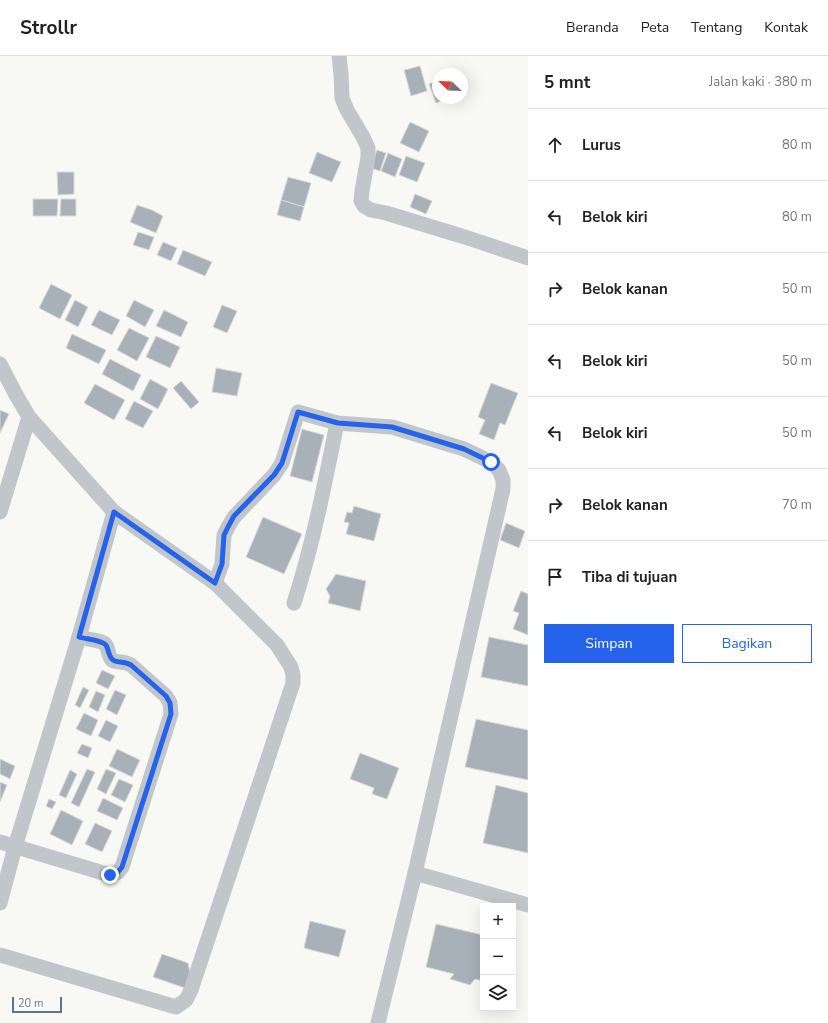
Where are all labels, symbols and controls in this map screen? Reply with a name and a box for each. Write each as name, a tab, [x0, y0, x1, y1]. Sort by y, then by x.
text: Strollr	[20, 15, 77, 41]
text: Beranda	[566, 18, 619, 37]
text: Peta	[641, 18, 669, 37]
text: Tentang	[691, 18, 742, 37]
text: Kontak	[764, 18, 808, 37]
north arrow	[432, 68, 468, 104]
text: 5 mnt	[544, 71, 590, 94]
text: Jalan kaki · 380 m	[709, 73, 812, 91]
icon: ahead	[544, 134, 566, 156]
text: Lurus	[582, 135, 621, 155]
text: 80 m	[782, 136, 812, 154]
icon: left	[544, 206, 566, 228]
text: Belok kiri	[582, 207, 647, 227]
text: 80 m	[782, 208, 812, 226]
icon: right	[544, 278, 566, 300]
text: Belok kanan	[582, 279, 668, 299]
text: 50 m	[782, 280, 812, 298]
icon: left	[544, 350, 566, 372]
text: Belok kiri	[582, 351, 647, 371]
text: 50 m	[782, 352, 812, 370]
icon: left	[544, 422, 566, 444]
text: Belok kiri	[582, 423, 647, 443]
text: 50 m	[782, 424, 812, 442]
route start	[482, 453, 500, 471]
icon: right	[544, 494, 566, 516]
text: Belok kanan	[582, 495, 668, 515]
text: 70 m	[782, 496, 812, 514]
icon: arrive	[544, 566, 566, 588]
text: Tiba di tujuan	[582, 567, 677, 587]
button: Simpan	[544, 624, 674, 663]
button: Bagikan	[682, 624, 812, 663]
route end	[101, 866, 119, 884]
map controls	[480, 903, 516, 1011]
button: +	[480, 903, 516, 939]
button: −	[480, 939, 516, 975]
button: layers	[480, 975, 516, 1011]
scale bar	[12, 995, 62, 1014]
text: 20 m	[18, 996, 43, 1011]

